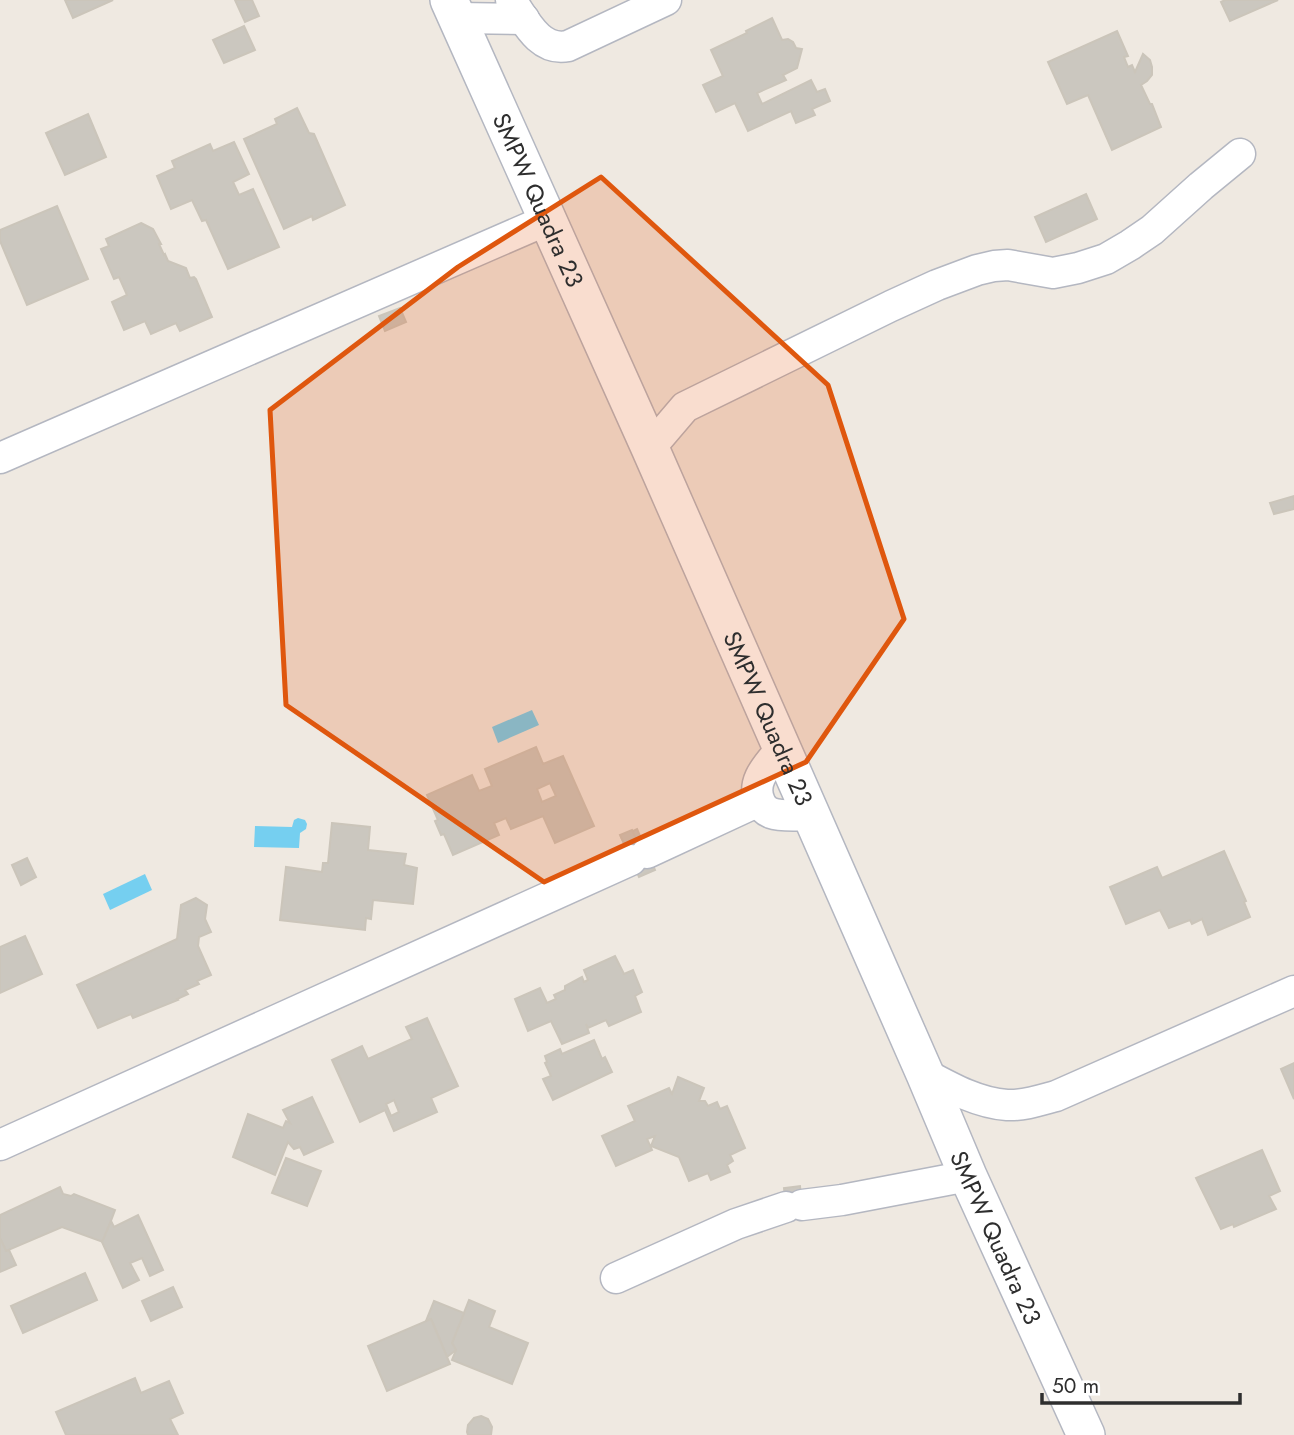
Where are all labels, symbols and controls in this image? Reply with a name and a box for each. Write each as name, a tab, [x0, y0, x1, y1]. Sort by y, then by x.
street label: SMPW Quadra 23	[484, 107, 593, 292]
street label: SMPW Quadra 23	[715, 625, 822, 811]
street label: SMPW Quadra 23	[942, 1145, 1051, 1330]
scale bar	[1042, 1362, 1240, 1406]
text: 50 m	[1052, 1371, 1099, 1401]

